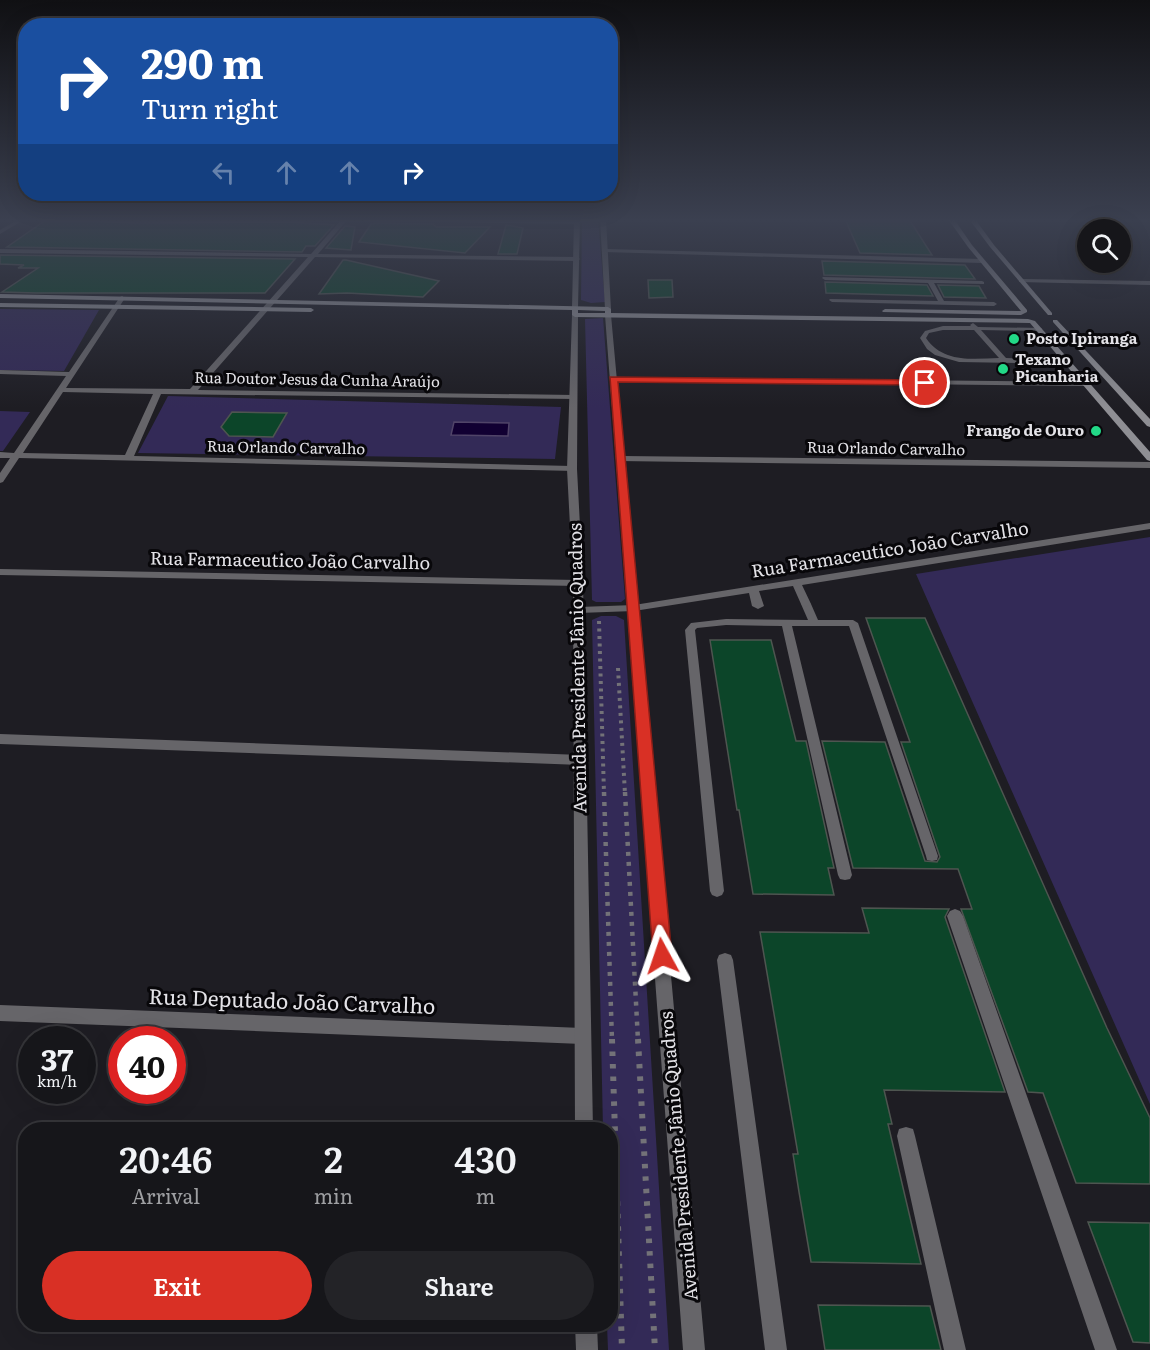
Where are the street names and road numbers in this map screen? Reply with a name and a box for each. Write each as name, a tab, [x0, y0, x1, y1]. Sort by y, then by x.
street label: Rua Doutor Jesus da Cunha Araújo	[194, 365, 440, 392]
street label: Rua Orlando Carvalho	[207, 434, 366, 459]
street label: Rua Orlando Carvalho	[807, 435, 966, 460]
street label: Rua Farmaceutico João Carvalho	[749, 513, 1030, 584]
street label: Avenida Presidente Jânio Quadros	[560, 523, 593, 813]
street label: Rua Farmaceutico João Carvalho	[150, 544, 430, 575]
street label: Rua Deputado João Carvalho	[148, 979, 436, 1020]
street label: Avenida Presidente Jânio Quadros	[651, 1010, 704, 1302]

